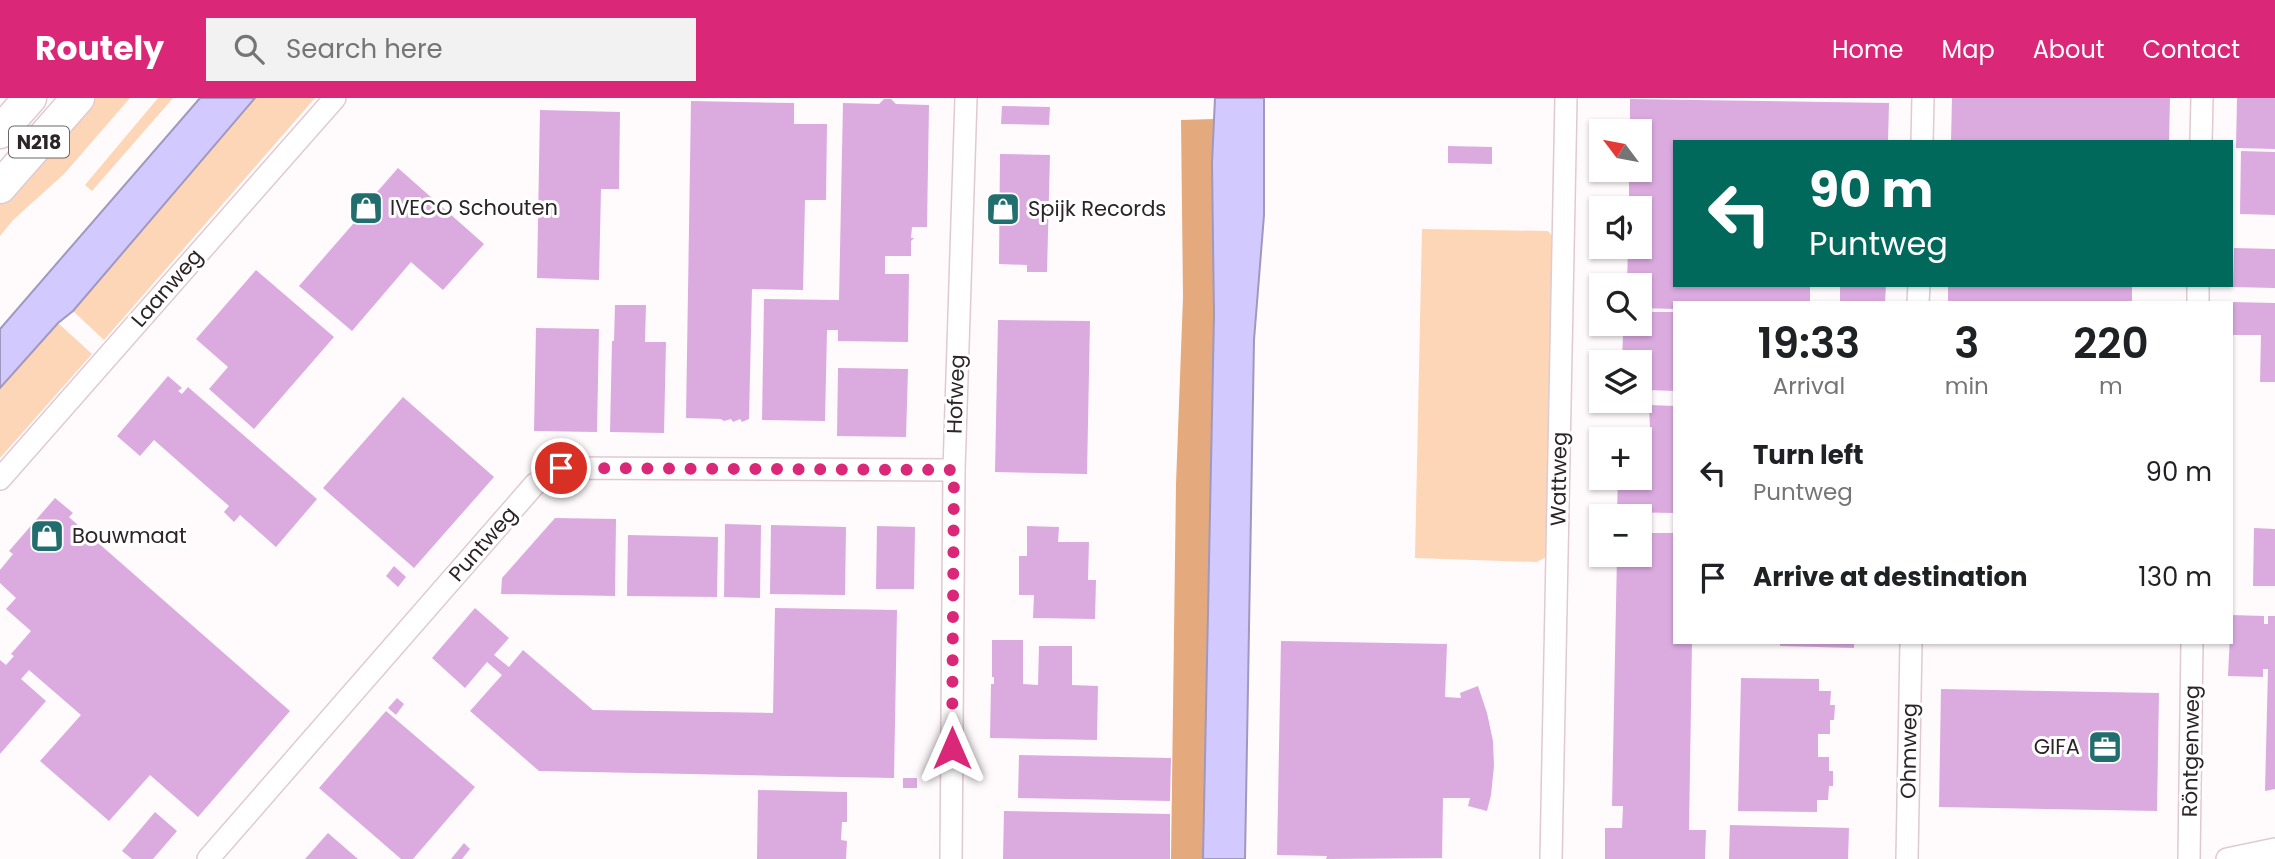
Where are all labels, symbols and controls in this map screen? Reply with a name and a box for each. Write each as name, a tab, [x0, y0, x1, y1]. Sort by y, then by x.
search box	[206, 18, 696, 81]
text: Routely	[35, 25, 164, 72]
icon: search	[230, 30, 268, 68]
text: Search here	[286, 31, 443, 67]
text: Home	[1832, 33, 1904, 66]
text: Map	[1942, 33, 1995, 66]
text: About	[2033, 33, 2104, 66]
text: Contact	[2142, 33, 2240, 66]
north arrow	[1589, 119, 1652, 182]
map controls	[1589, 119, 1652, 567]
road number: N218	[9, 126, 69, 158]
text: 90 m	[1809, 156, 1933, 224]
icon: left	[1694, 168, 1785, 259]
shop icon: IVECO Schouten	[347, 189, 385, 227]
shop icon: Spijk Records	[984, 190, 1022, 228]
place label: IVECO Schouten	[390, 193, 558, 222]
place label: Spijk Records	[1028, 194, 1166, 223]
button: sound	[1589, 196, 1652, 259]
text: Puntweg	[1809, 221, 1948, 266]
street label: Laanweg	[124, 242, 209, 333]
button: search	[1589, 273, 1652, 336]
text: 19:33	[1757, 314, 1860, 373]
text: 3	[1954, 314, 1979, 373]
text: 220	[2073, 314, 2149, 373]
button: layers	[1589, 350, 1652, 413]
street label: Hofweg	[940, 354, 971, 434]
text: Arrival	[1773, 370, 1845, 402]
text: min	[1945, 370, 1989, 402]
text: m	[2099, 370, 2123, 402]
button: +	[1589, 427, 1652, 490]
street label: Wattweg	[1543, 432, 1574, 526]
text: Turn left	[1753, 437, 1864, 473]
pin	[531, 438, 591, 498]
icon: arrive	[542, 449, 580, 487]
icon: left	[1694, 454, 1732, 492]
text: 90 m	[2146, 454, 2212, 490]
text: Puntweg	[1753, 476, 1853, 508]
street label: Puntweg	[442, 500, 523, 588]
button: −	[1589, 504, 1652, 567]
shop icon: Bouwmaat	[28, 517, 66, 555]
place label: Bouwmaat	[72, 521, 187, 550]
icon: arrive	[1694, 559, 1732, 597]
text: Arrive at destination	[1753, 559, 2028, 595]
text: 130 m	[2138, 559, 2212, 595]
street label: Röntgenweg	[2175, 685, 2206, 817]
street label: Ohmweg	[1893, 703, 1924, 799]
position arrow	[915, 711, 989, 785]
office icon: GIFA	[2086, 728, 2124, 766]
place label: GIFA	[2034, 732, 2080, 761]

